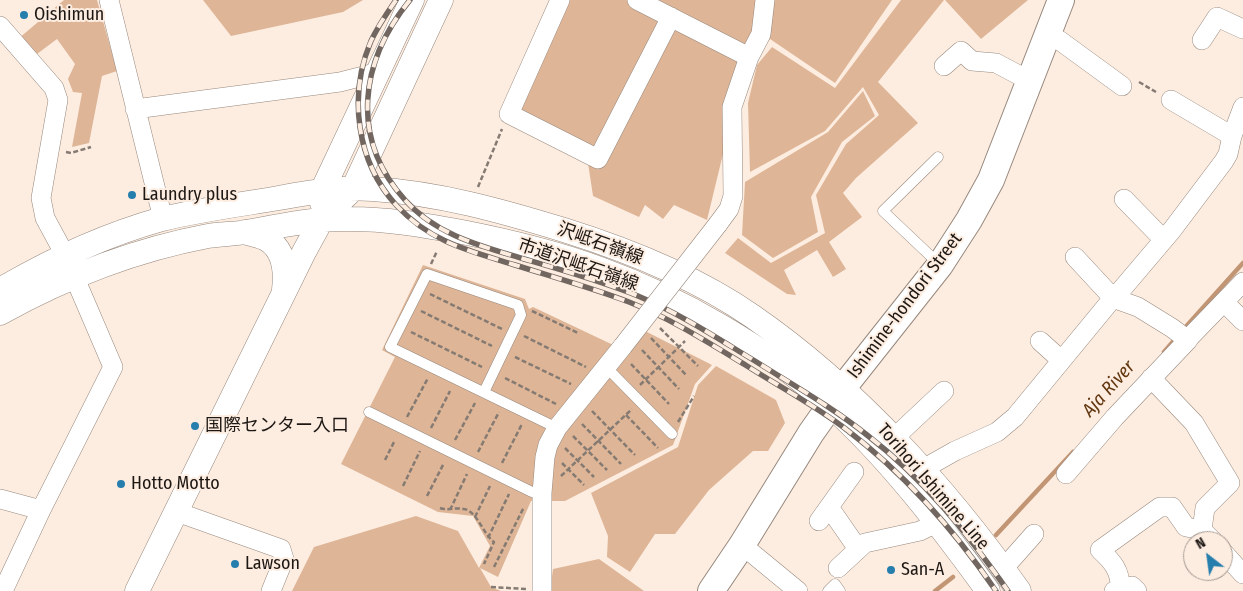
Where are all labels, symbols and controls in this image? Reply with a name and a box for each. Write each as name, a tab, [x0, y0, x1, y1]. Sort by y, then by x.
place label: Oishimun	[34, 4, 104, 26]
marker: Oishimun	[18, 9, 30, 21]
place label: Laundry plus	[142, 184, 237, 206]
marker: Laundry plus	[126, 189, 138, 201]
street label: 沢岻石嶺線	[554, 218, 646, 270]
street label: Ishimine-hondori Street	[843, 229, 967, 383]
street label: 市道沢岻石嶺線	[515, 234, 641, 296]
water label: Aja River	[1078, 356, 1140, 422]
place label: 国際センター入口	[205, 415, 349, 437]
marker: 国際センター入口	[189, 420, 201, 432]
street label: Torihori Ishimine Line	[872, 420, 994, 554]
place label: Hotto Motto	[131, 473, 220, 495]
marker: Hotto Motto	[115, 478, 127, 490]
north arrow	[1183, 531, 1233, 581]
text: N	[1193, 534, 1209, 553]
place label: Lawson	[245, 553, 300, 575]
marker: Lawson	[229, 558, 241, 570]
place label: San-A	[901, 559, 944, 581]
marker: San-A	[885, 564, 897, 576]

